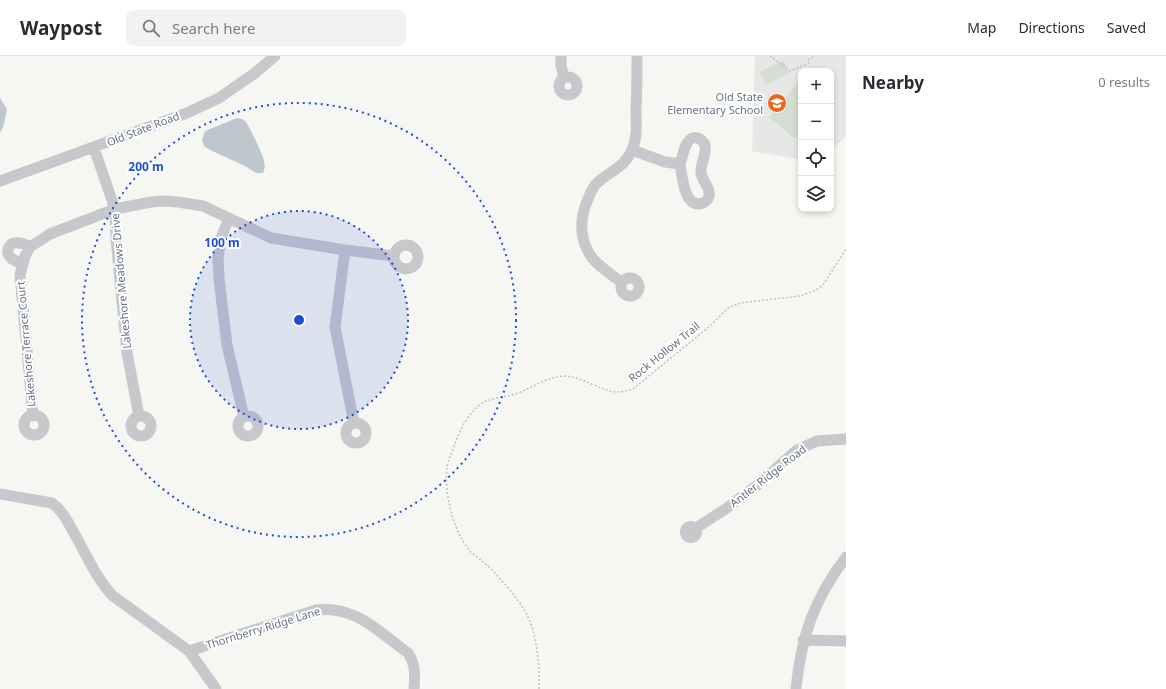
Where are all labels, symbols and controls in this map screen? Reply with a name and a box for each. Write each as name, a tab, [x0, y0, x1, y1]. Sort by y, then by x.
search box	[126, 10, 406, 46]
text: Waypost	[20, 15, 102, 41]
icon: search	[140, 17, 162, 39]
text: Search here	[172, 18, 255, 38]
text: Map	[967, 18, 996, 37]
text: Directions	[1018, 18, 1085, 37]
text: Saved	[1107, 18, 1146, 37]
map controls	[798, 68, 834, 212]
button: +	[798, 68, 834, 104]
text: Nearby	[862, 71, 924, 94]
text: 0 results	[1098, 73, 1150, 91]
place label: Old State Elementary School	[667, 89, 763, 117]
school or university icon: Old State Elementary School	[766, 92, 788, 114]
button: −	[798, 104, 834, 140]
street label: Old State Road	[104, 108, 181, 149]
button: locate	[798, 140, 834, 176]
text: 200 m	[128, 158, 164, 175]
button: layers	[798, 176, 834, 212]
street label: Lakeshore Meadows Drive	[107, 213, 134, 349]
text: 100 m	[204, 234, 240, 251]
street label: Lakeshore Terrace Court	[13, 281, 38, 407]
centre of rings	[292, 313, 306, 327]
street label: Rock Hollow Trail	[625, 318, 702, 385]
street label: Antler Ridge Road	[726, 441, 809, 510]
street label: Thornberry Ridge Lane	[204, 603, 322, 652]

